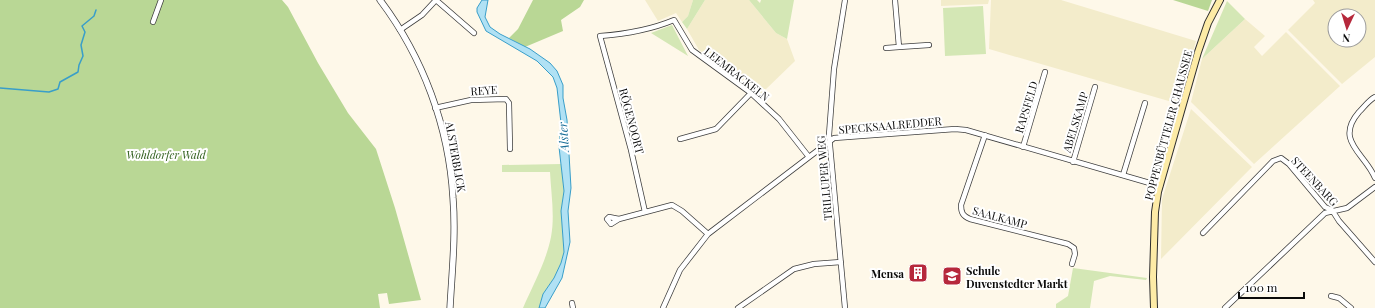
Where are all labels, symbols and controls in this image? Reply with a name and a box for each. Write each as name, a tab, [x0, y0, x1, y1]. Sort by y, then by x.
north arrow	[1327, 8, 1367, 48]
text: N	[1342, 31, 1351, 46]
street label: LEEMRACKELN	[701, 44, 773, 104]
street label: POPPENBÜTTELER CHAUSSEE	[1141, 48, 1195, 202]
street label: RAPSFELD	[1011, 79, 1041, 135]
street label: REYE	[470, 82, 498, 98]
street label: RÖGENOORT	[616, 86, 648, 156]
street label: ABELSKAMP	[1058, 89, 1091, 155]
street label: SPECKSAALREDDER	[838, 113, 943, 137]
street label: ALSTERBLICK	[442, 120, 470, 194]
water label: Alster	[554, 121, 572, 154]
street label: TRILLUPER WEG	[813, 135, 835, 221]
park label: Wohldorfer Wald	[126, 147, 207, 162]
street label: STEENBARG	[1288, 153, 1342, 209]
street label: SAALKAMP	[971, 203, 1029, 232]
building icon: Mensa	[907, 262, 929, 284]
place label: Schule Duvenstedter Markt	[966, 263, 1068, 291]
school or university icon: Schule Duvenstedter Markt	[941, 265, 963, 287]
place label: Mensa	[871, 266, 904, 281]
scale bar	[1239, 274, 1304, 300]
text: 100 m	[1245, 279, 1278, 295]

